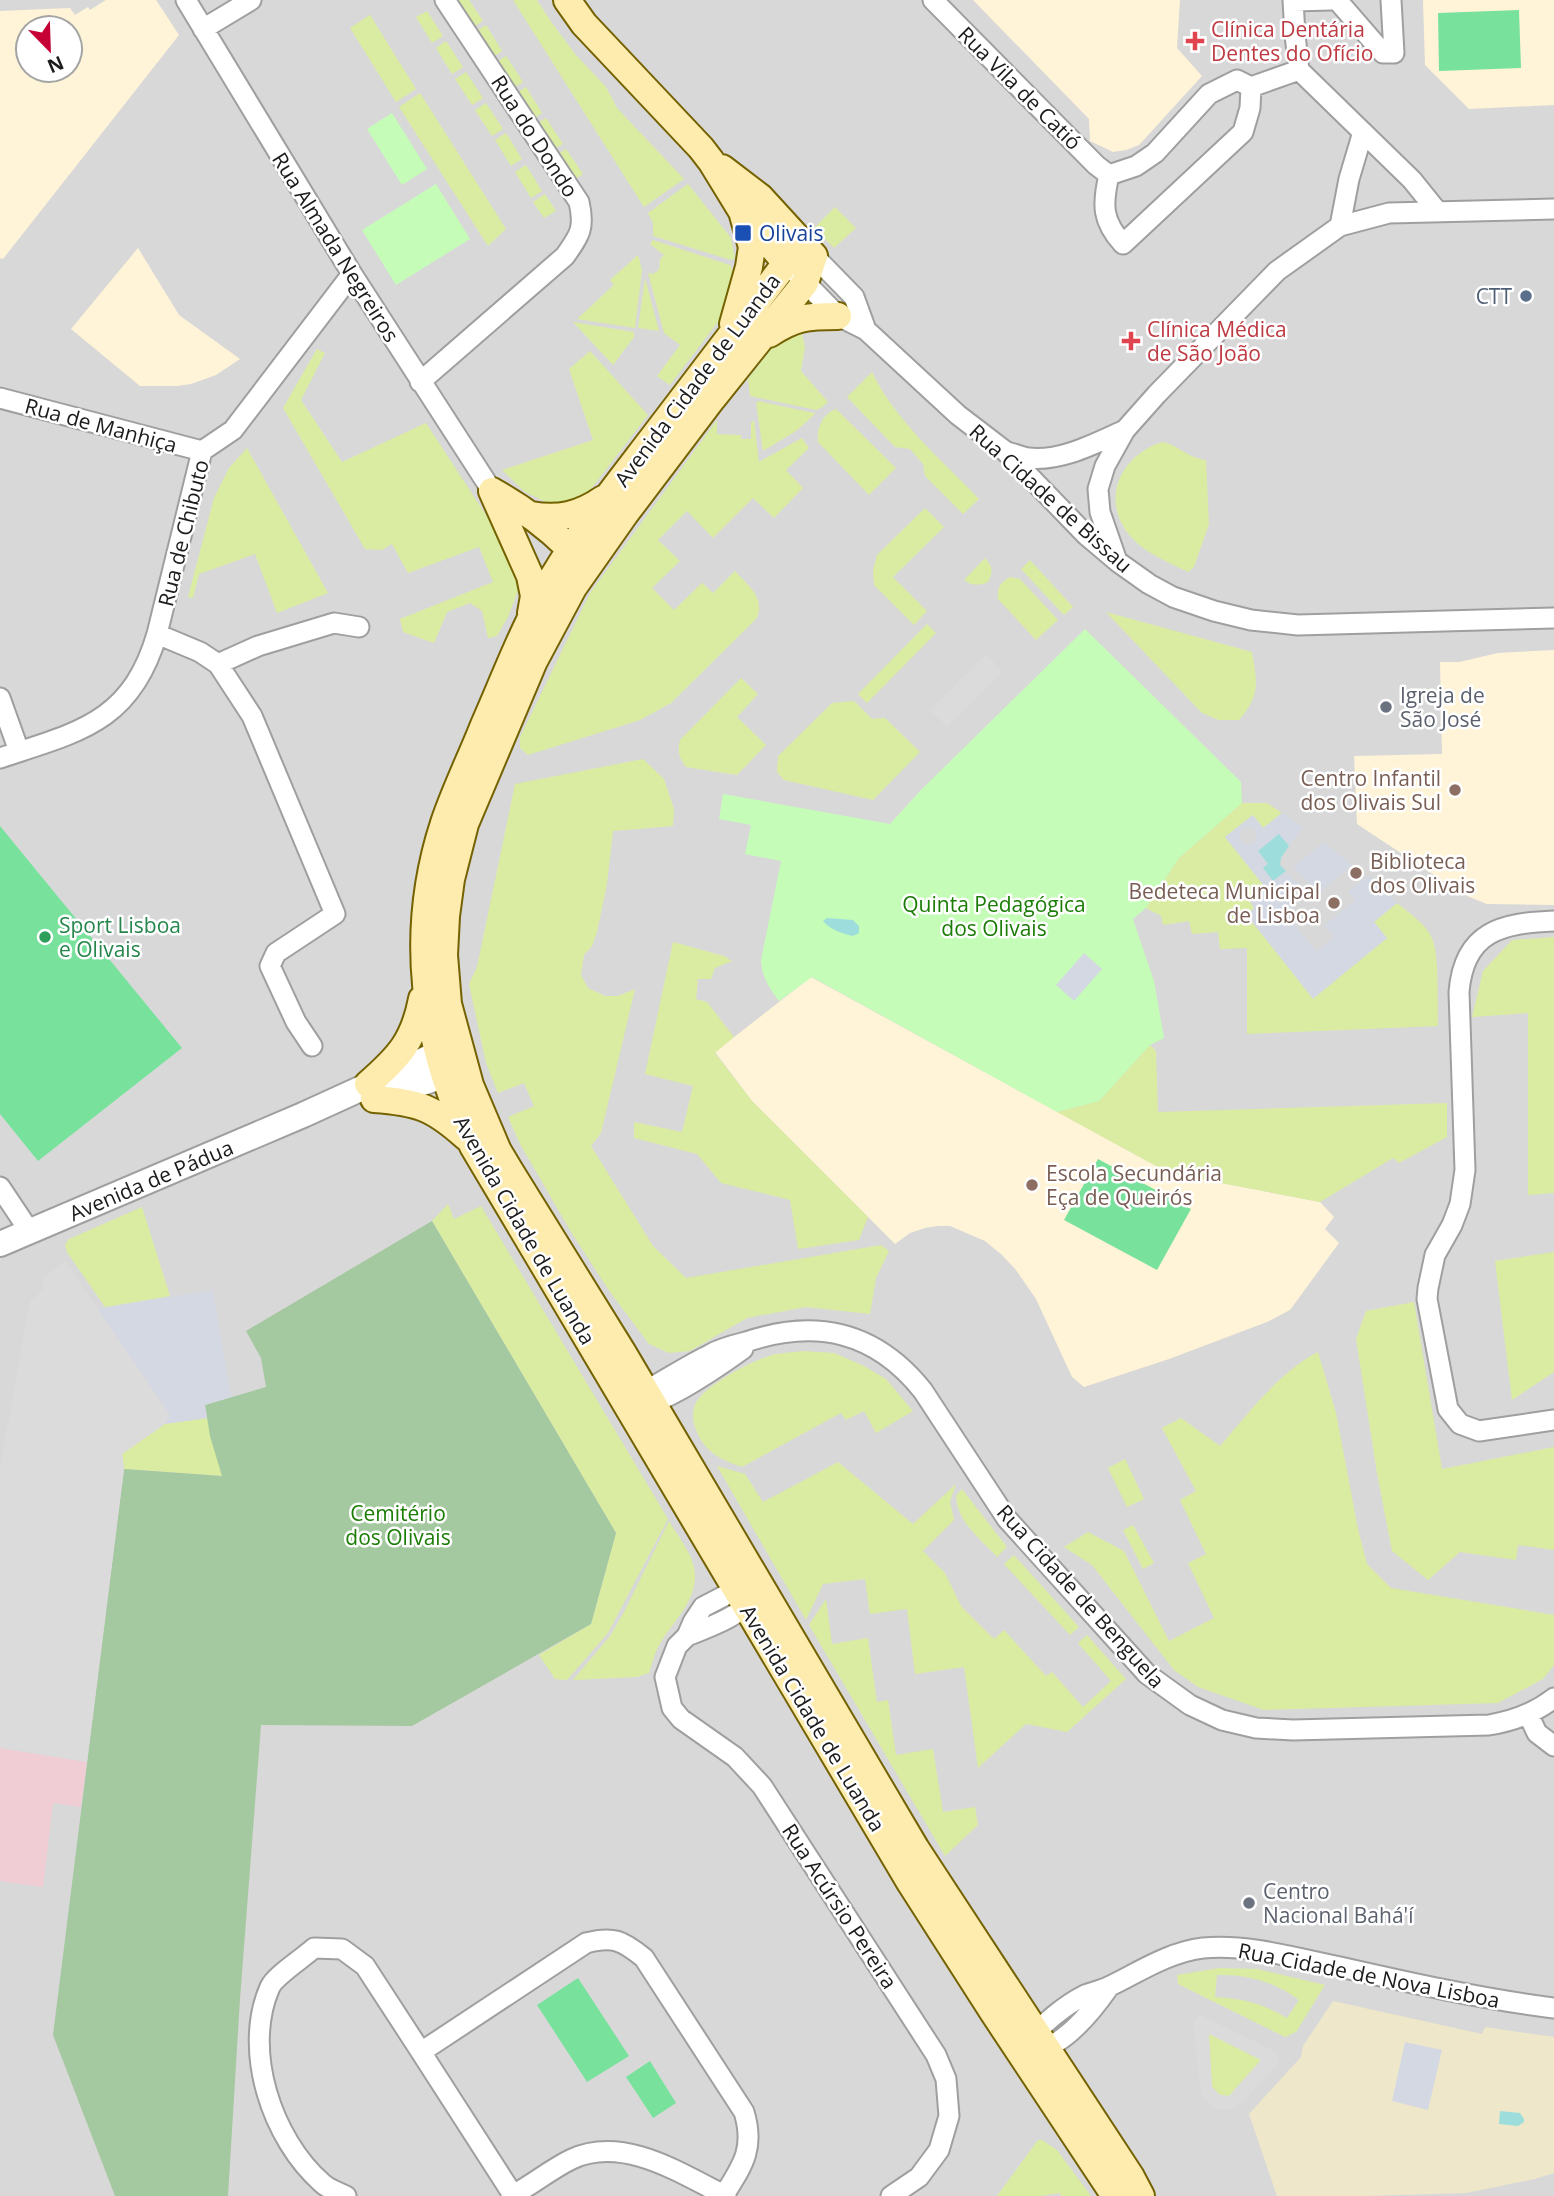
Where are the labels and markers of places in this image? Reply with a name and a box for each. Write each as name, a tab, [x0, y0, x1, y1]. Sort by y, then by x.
place label: Clínica Dentária Dentes do Ofício	[1211, 15, 1373, 67]
marker: Clínica Dentária Dentes do Ofício	[1185, 31, 1205, 51]
place label: Olivais	[759, 219, 823, 247]
marker: Olivais	[733, 223, 753, 243]
place label: CTT	[1476, 282, 1512, 310]
marker: CTT	[1518, 288, 1534, 304]
place label: Clínica Médica de São João	[1147, 315, 1287, 367]
marker: Clínica Médica de São João	[1121, 331, 1141, 351]
place label: Igreja de São José	[1400, 681, 1485, 733]
marker: Igreja de São José	[1378, 699, 1394, 715]
place label: Centro Infantil dos Olivais Sul	[1301, 764, 1441, 816]
marker: Centro Infantil dos Olivais Sul	[1447, 782, 1463, 798]
place label: Biblioteca dos Olivais	[1370, 847, 1475, 899]
marker: Biblioteca dos Olivais	[1348, 865, 1364, 881]
place label: Bedeteca Municipal de Lisboa	[1128, 877, 1320, 929]
marker: Bedeteca Municipal de Lisboa	[1326, 895, 1342, 911]
place label: Sport Lisboa e Olivais	[59, 911, 181, 963]
marker: Sport Lisboa e Olivais	[37, 929, 53, 945]
place label: Escola Secundária Eça de Queirós	[1046, 1159, 1222, 1211]
marker: Escola Secundária Eça de Queirós	[1024, 1177, 1040, 1193]
place label: Centro Nacional Bahá'í	[1263, 1877, 1414, 1929]
marker: Centro Nacional Bahá'í	[1241, 1895, 1257, 1911]

